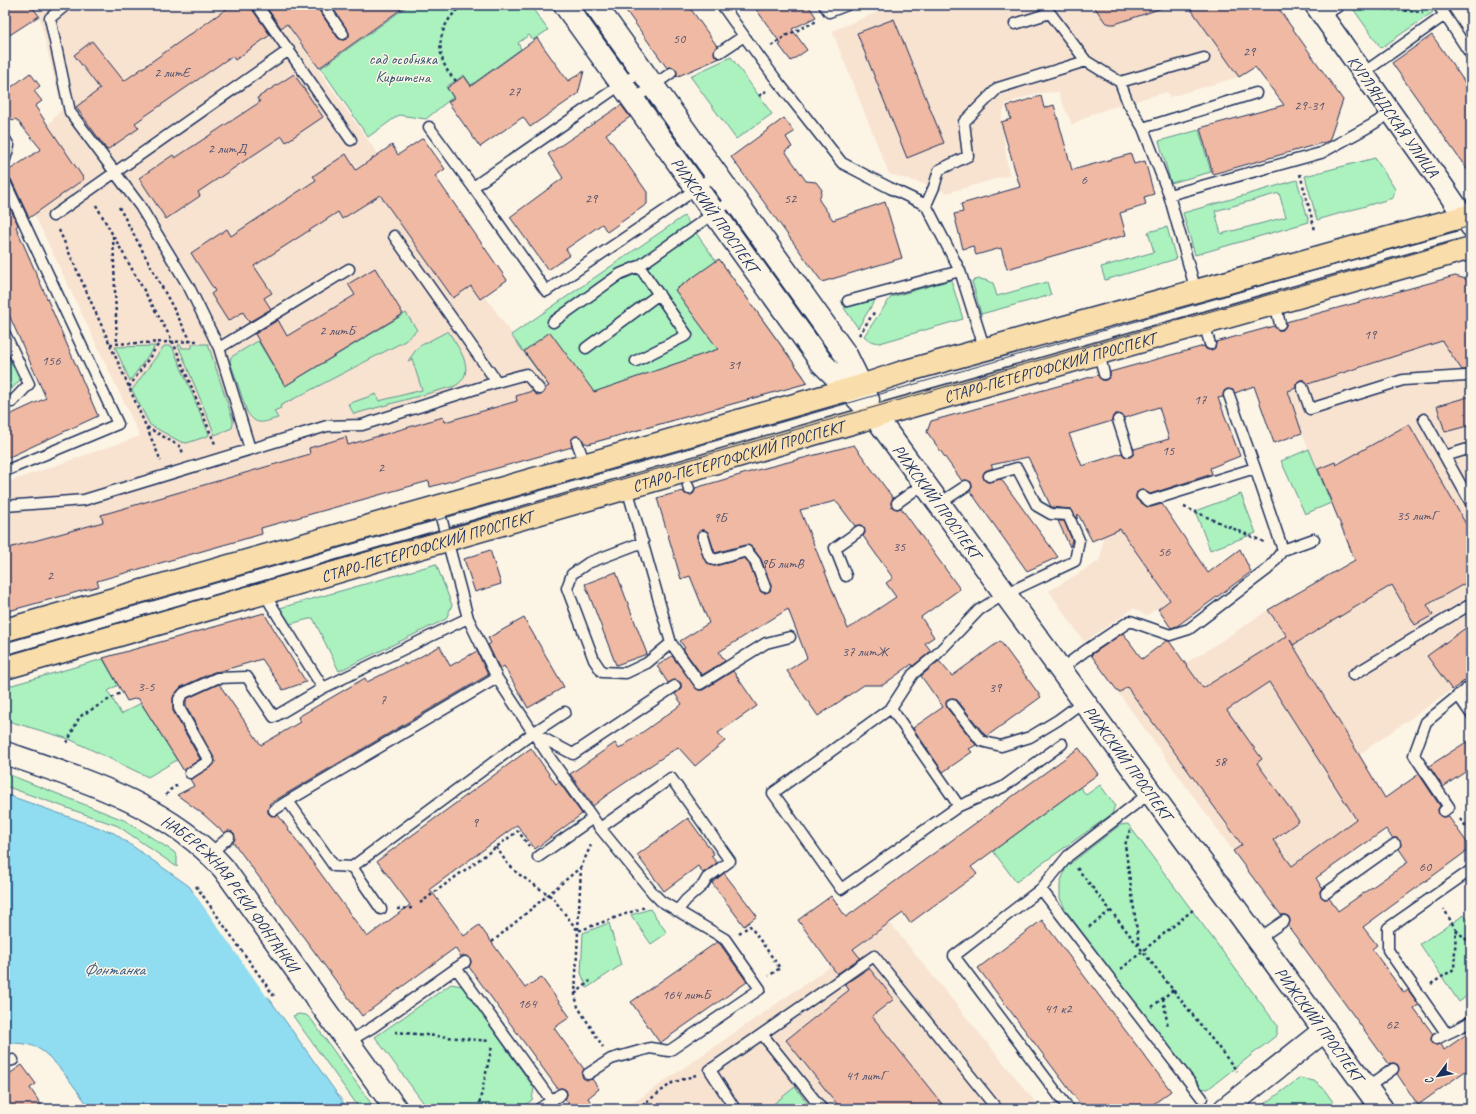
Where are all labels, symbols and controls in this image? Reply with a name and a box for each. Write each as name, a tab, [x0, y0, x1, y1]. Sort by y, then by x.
house number: 50	[673, 30, 687, 47]
house number: 29	[1243, 43, 1257, 60]
park label: сад особняка Кирштена	[369, 49, 439, 87]
street label: КУРЛЯНДСКАЯ УЛИЦА	[1343, 52, 1443, 182]
house number: 2 литЕ	[154, 64, 191, 81]
house number: 27	[508, 83, 521, 100]
house number: 29-31	[1294, 97, 1325, 114]
house number: 2 литД	[208, 140, 248, 157]
street label: РИЖСКИЙ ПРОСПЕКТ	[667, 154, 765, 280]
house number: 6	[1081, 171, 1088, 188]
house number: 29	[585, 190, 599, 207]
house number: 52	[784, 190, 798, 207]
house number: 2 литБ	[319, 322, 358, 339]
house number: 19	[1364, 326, 1378, 343]
street label: СТАРО-ПЕТЕРГОФСКИЙ ПРОСПЕКТ	[942, 327, 1162, 407]
house number: 156	[42, 352, 61, 369]
house number: 31	[728, 356, 741, 373]
house number: 17	[1194, 391, 1207, 408]
street label: СТАРО-ПЕТЕРГОФСКИЙ ПРОСПЕКТ	[630, 416, 851, 497]
street label: РИЖСКИЙ ПРОСПЕКТ	[888, 441, 988, 566]
house number: 15	[1162, 442, 1175, 459]
house number: 2	[378, 459, 386, 476]
street label: СТАРО-ПЕТЕРГОФСКИЙ ПРОСПЕКТ	[319, 505, 539, 587]
house number: 35 литГ	[1396, 507, 1441, 524]
house number: 9Б	[713, 509, 730, 526]
house number: 35	[893, 538, 906, 555]
house number: 56	[1158, 543, 1171, 560]
house number: 9Б литВ	[761, 555, 805, 572]
house number: 2	[47, 567, 55, 584]
house number: 37 литЖ	[842, 643, 891, 660]
house number: 3-5	[137, 678, 155, 695]
house number: 39	[989, 679, 1003, 696]
house number: 7	[380, 691, 387, 708]
street label: РИЖСКИЙ ПРОСПЕКТ	[1079, 702, 1179, 828]
house number: 58	[1214, 753, 1228, 770]
street label: НАБЕРЕЖНАЯ РЕКИ ФОНТАНКИ	[157, 811, 305, 978]
house number: 9	[472, 814, 480, 831]
house number: 60	[1419, 858, 1433, 875]
water label: Фонтанка	[83, 959, 147, 980]
street label: РИЖСКИЙ ПРОСПЕКТ	[1271, 964, 1370, 1089]
house number: 164 литБ	[662, 986, 713, 1003]
house number: 164	[518, 995, 538, 1012]
house number: 41 к2	[1044, 1000, 1073, 1017]
house number: 62	[1386, 1016, 1400, 1033]
north arrow	[1418, 1056, 1458, 1096]
house number: 41 литГ	[845, 1067, 890, 1084]
text: С	[1421, 1074, 1437, 1087]

